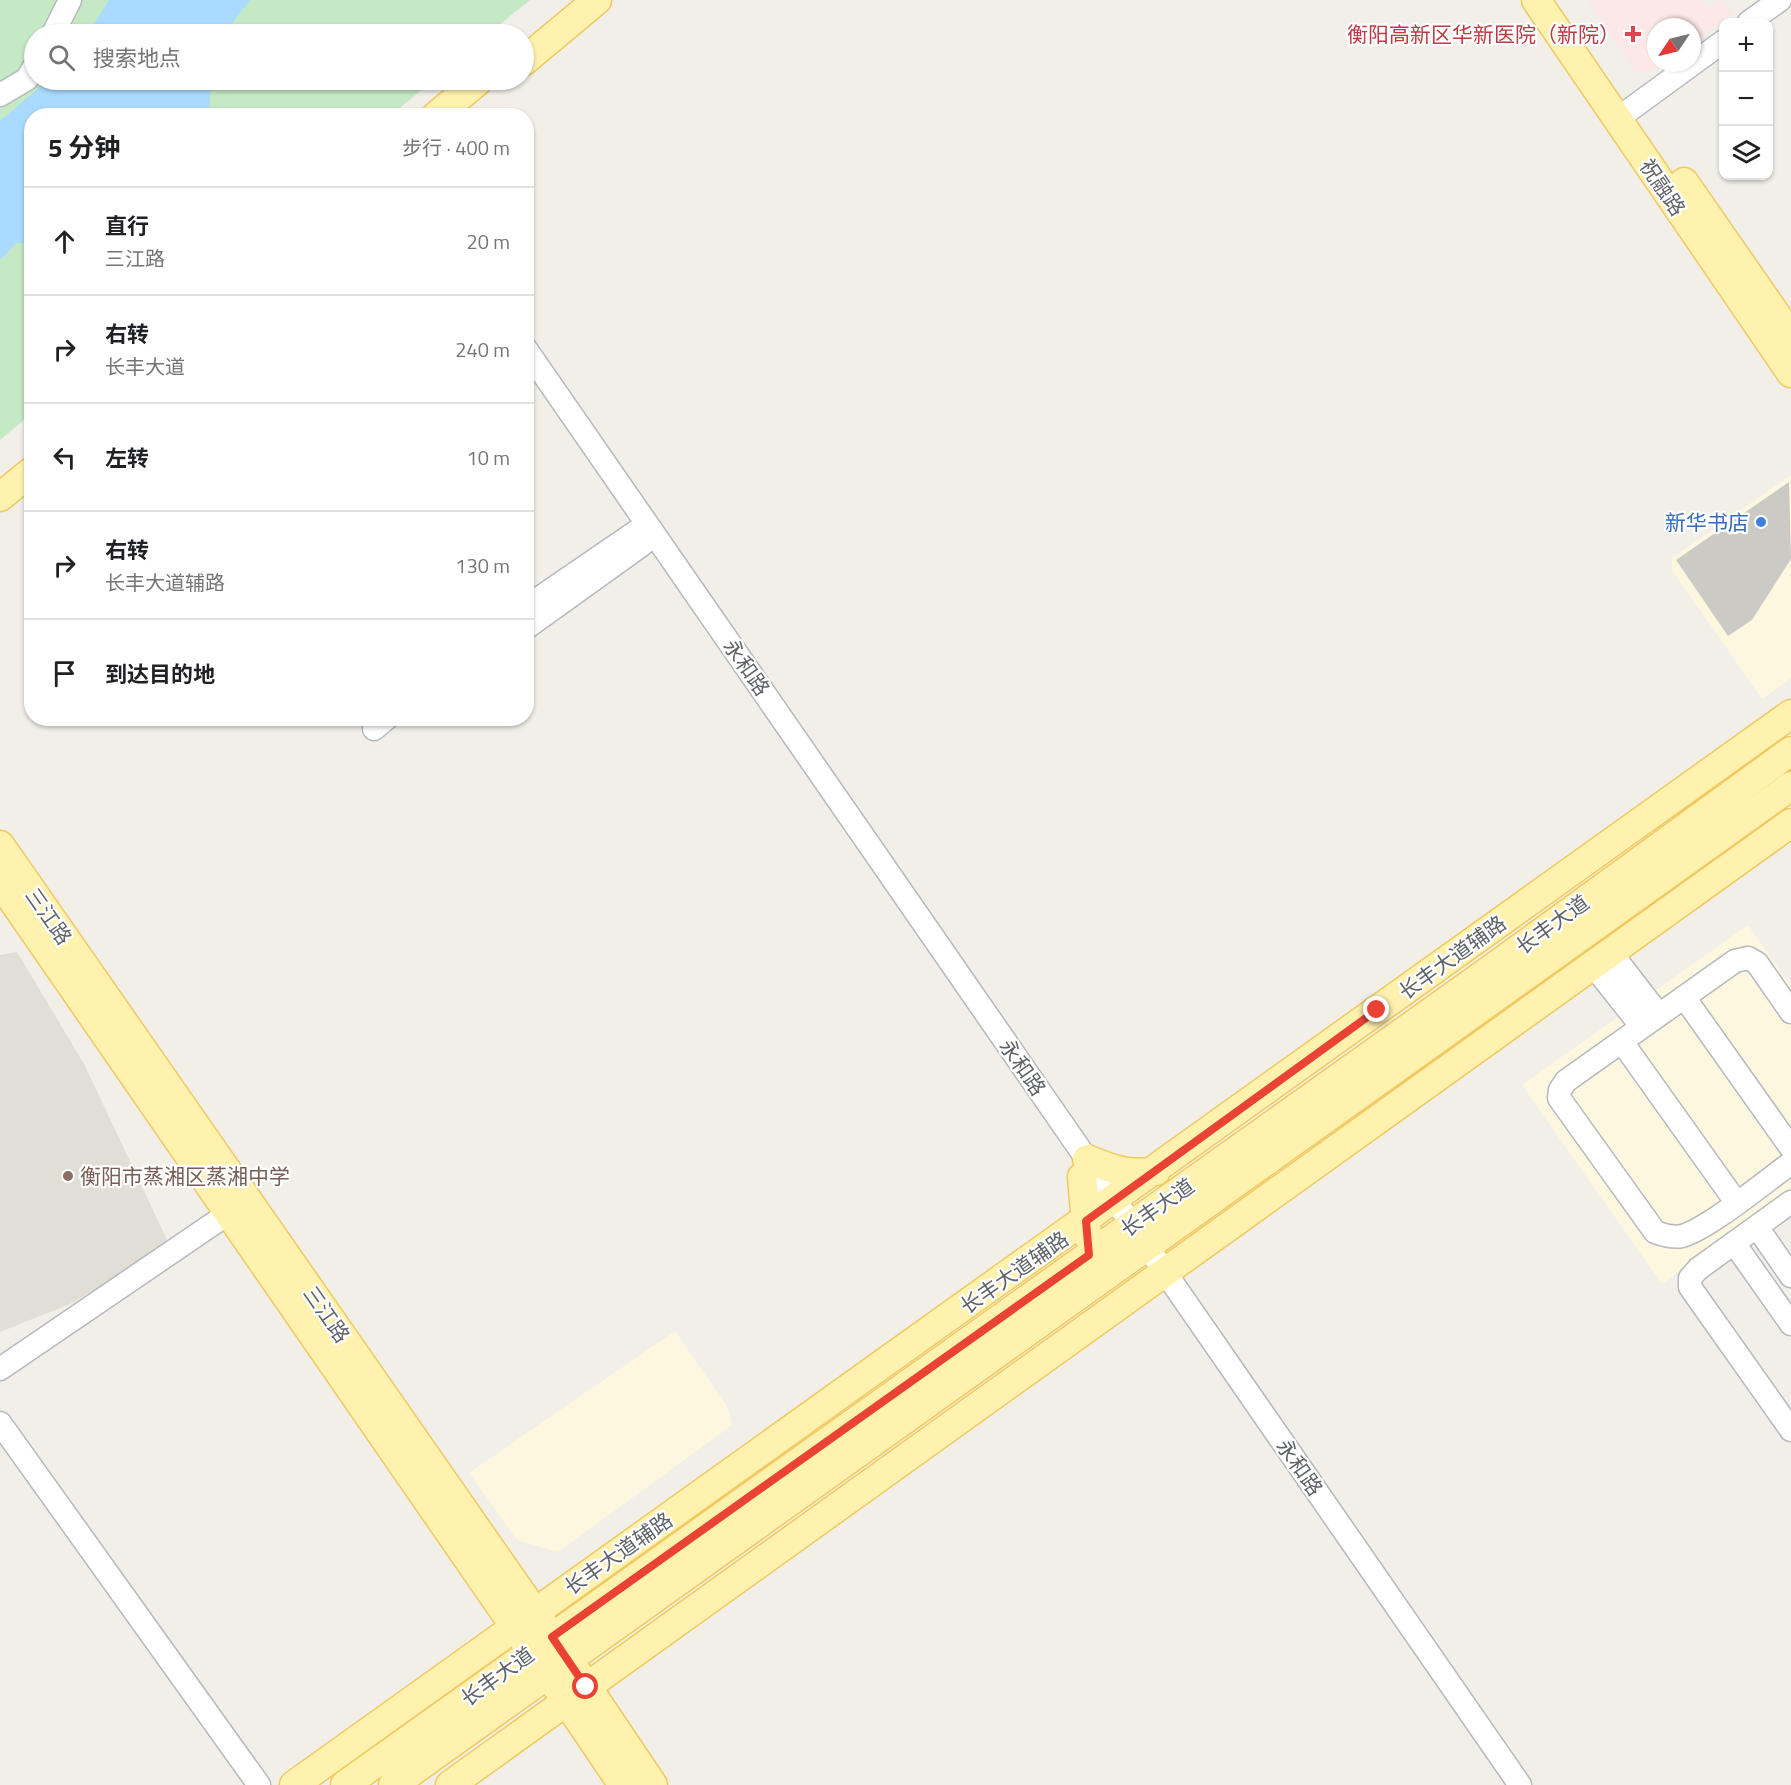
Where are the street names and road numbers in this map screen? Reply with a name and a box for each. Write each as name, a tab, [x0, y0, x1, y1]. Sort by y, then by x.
street label: 祝融路	[1632, 152, 1694, 222]
street label: 永和路	[716, 632, 778, 702]
street label: 三江路	[18, 881, 80, 951]
street label: 长丰大道	[1509, 886, 1595, 962]
street label: 长丰大道辅路	[1392, 907, 1512, 1007]
street label: 永和路	[992, 1032, 1054, 1102]
street label: 长丰大道	[1113, 1170, 1201, 1244]
street label: 长丰大道辅路	[953, 1223, 1075, 1321]
street label: 三江路	[296, 1279, 358, 1349]
street label: 永和路	[1269, 1432, 1331, 1502]
street label: 长丰大道辅路	[557, 1504, 679, 1602]
street label: 长丰大道	[454, 1638, 540, 1714]

